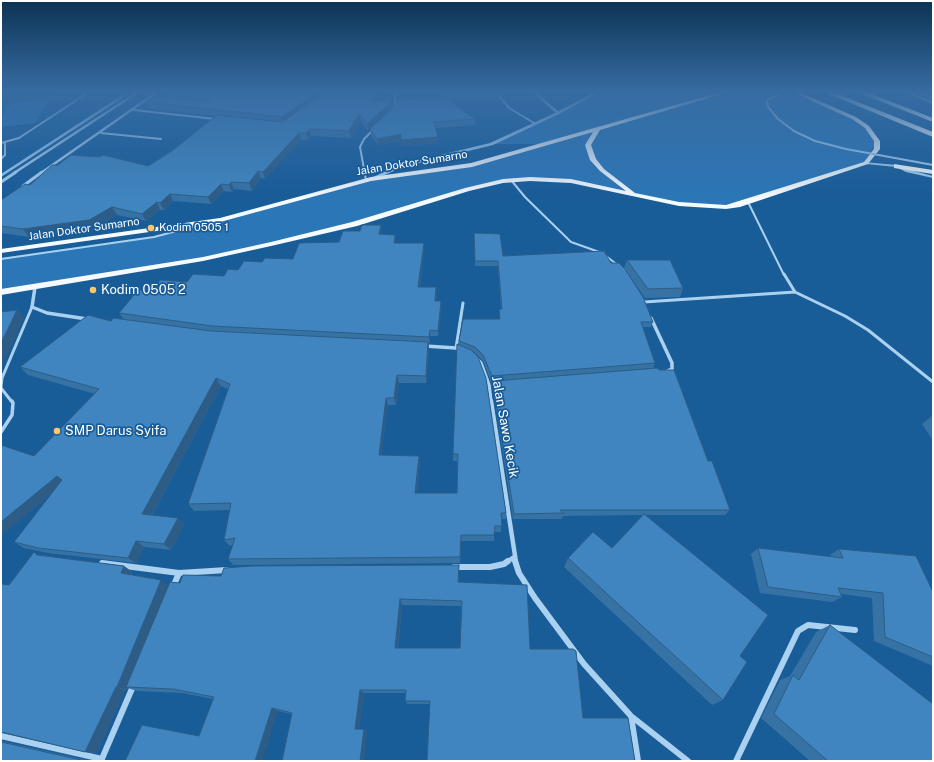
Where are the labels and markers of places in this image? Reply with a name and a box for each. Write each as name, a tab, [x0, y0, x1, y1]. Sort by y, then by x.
place label: Kodim 0505 1	[159, 221, 229, 235]
marker: Kodim 0505 1	[146, 223, 156, 233]
place label: Kodim 0505 2	[101, 282, 186, 298]
marker: Kodim 0505 2	[88, 285, 98, 295]
place label: SMP Darus Syifa	[65, 423, 167, 439]
marker: SMP Darus Syifa	[52, 426, 62, 436]

